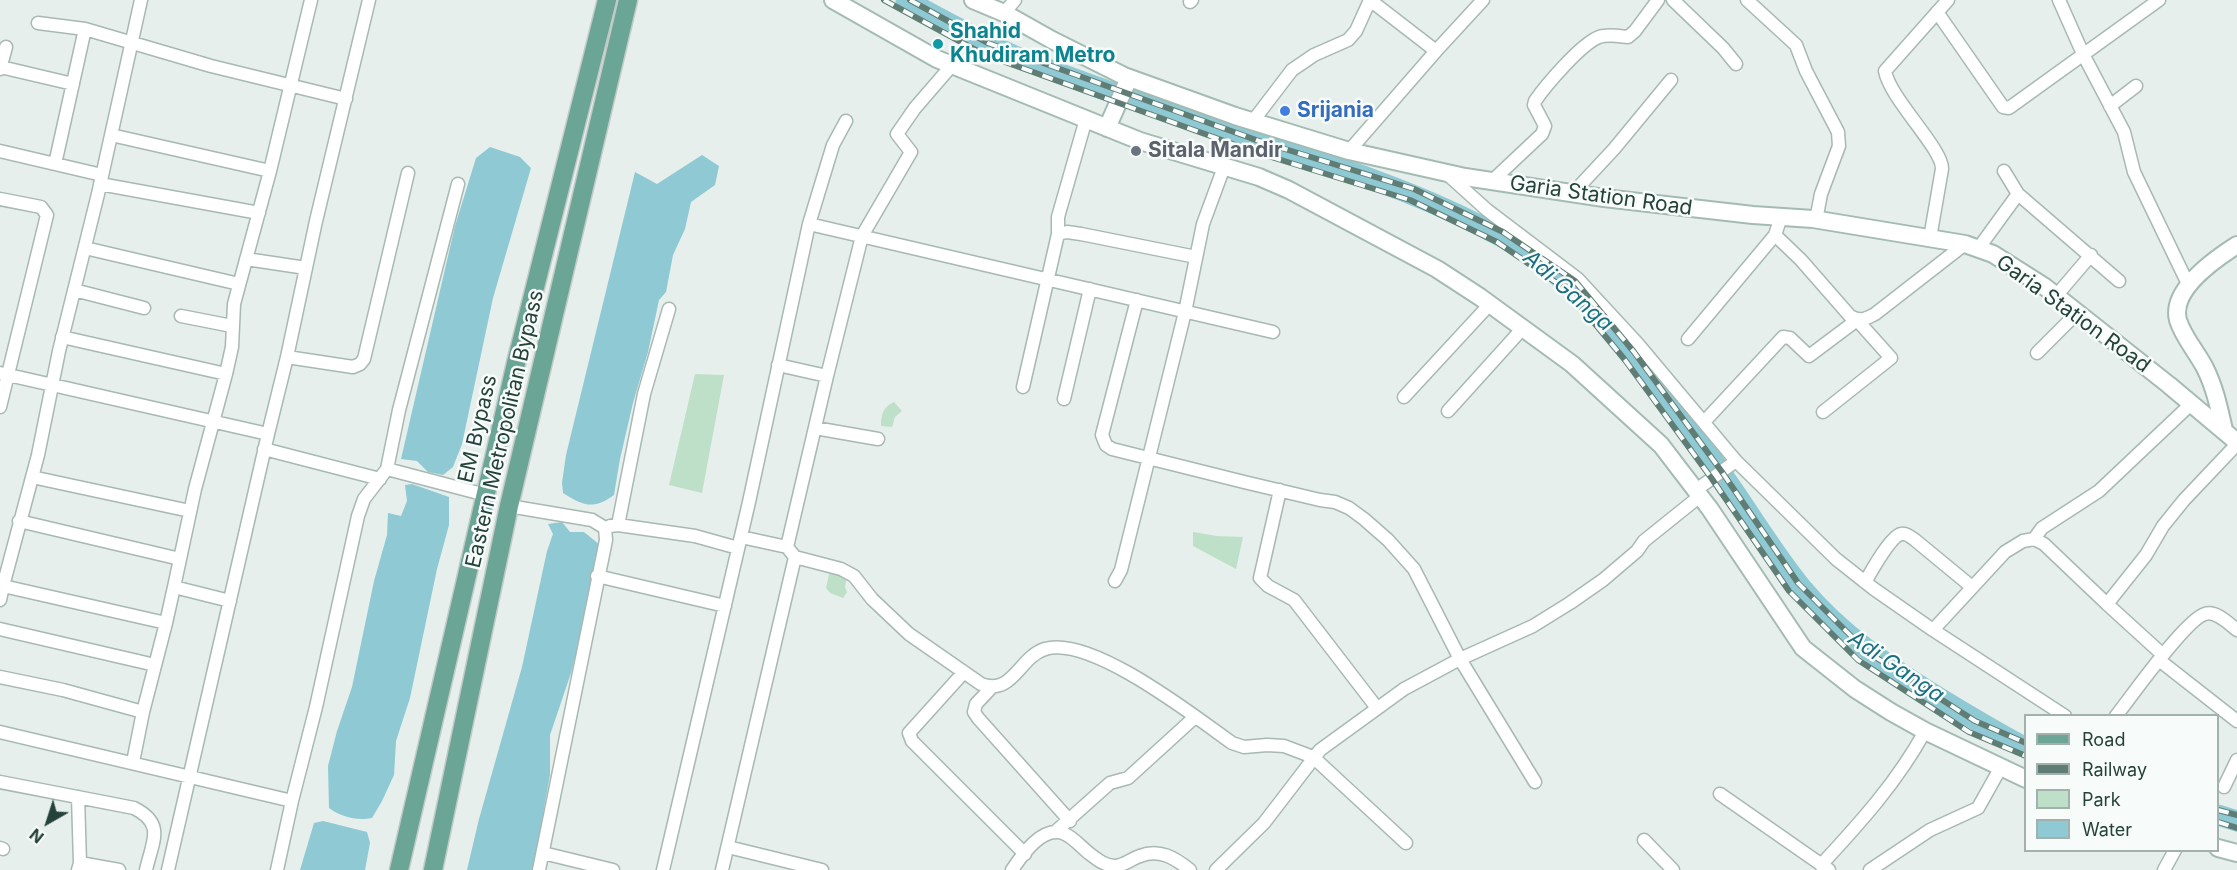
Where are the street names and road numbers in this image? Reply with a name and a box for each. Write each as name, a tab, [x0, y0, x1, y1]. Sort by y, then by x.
street label: Garia Station Road	[1508, 171, 1694, 221]
street label: Garia Station Road	[1991, 250, 2155, 378]
street label: Eastern Metropolitan Bypass	[461, 288, 549, 570]
street label: EM Bypass	[453, 373, 503, 485]

